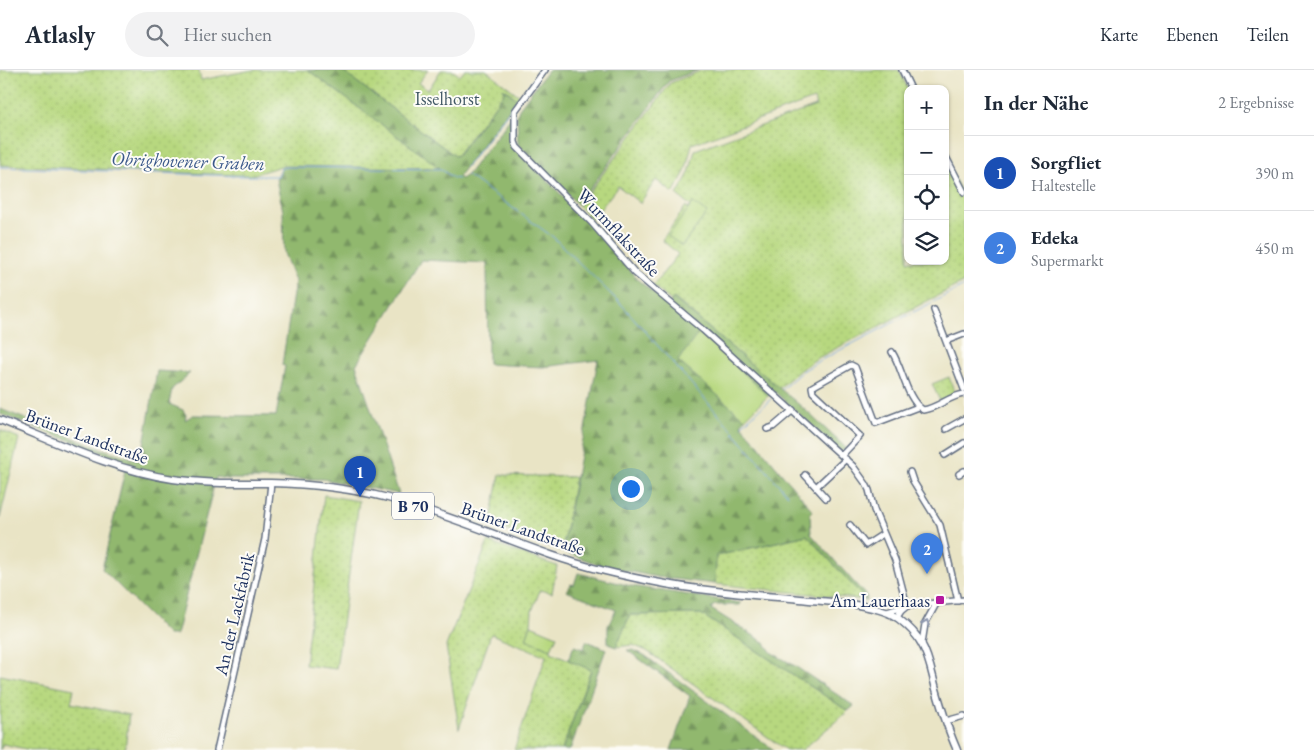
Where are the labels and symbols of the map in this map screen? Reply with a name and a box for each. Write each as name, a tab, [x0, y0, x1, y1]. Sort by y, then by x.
park label: Isselhorst	[415, 87, 480, 110]
water label: Obrighovener Graben	[111, 146, 265, 176]
street label: Wurmflakstraße	[572, 183, 666, 281]
street label: Brüner Landstraße	[22, 403, 152, 469]
pin: 1	[344, 456, 376, 497]
your location	[618, 476, 644, 502]
road number: B 70	[392, 492, 434, 520]
street label: Brüner Landstraße	[458, 496, 588, 560]
pin: 2	[911, 533, 943, 574]
street label: An der Lackfabrik	[208, 550, 259, 679]
place label: Am Lauerhaas	[829, 589, 930, 612]
marker: Am Lauerhaas	[934, 594, 946, 606]
one-way arrow	[920, 619, 930, 627]

